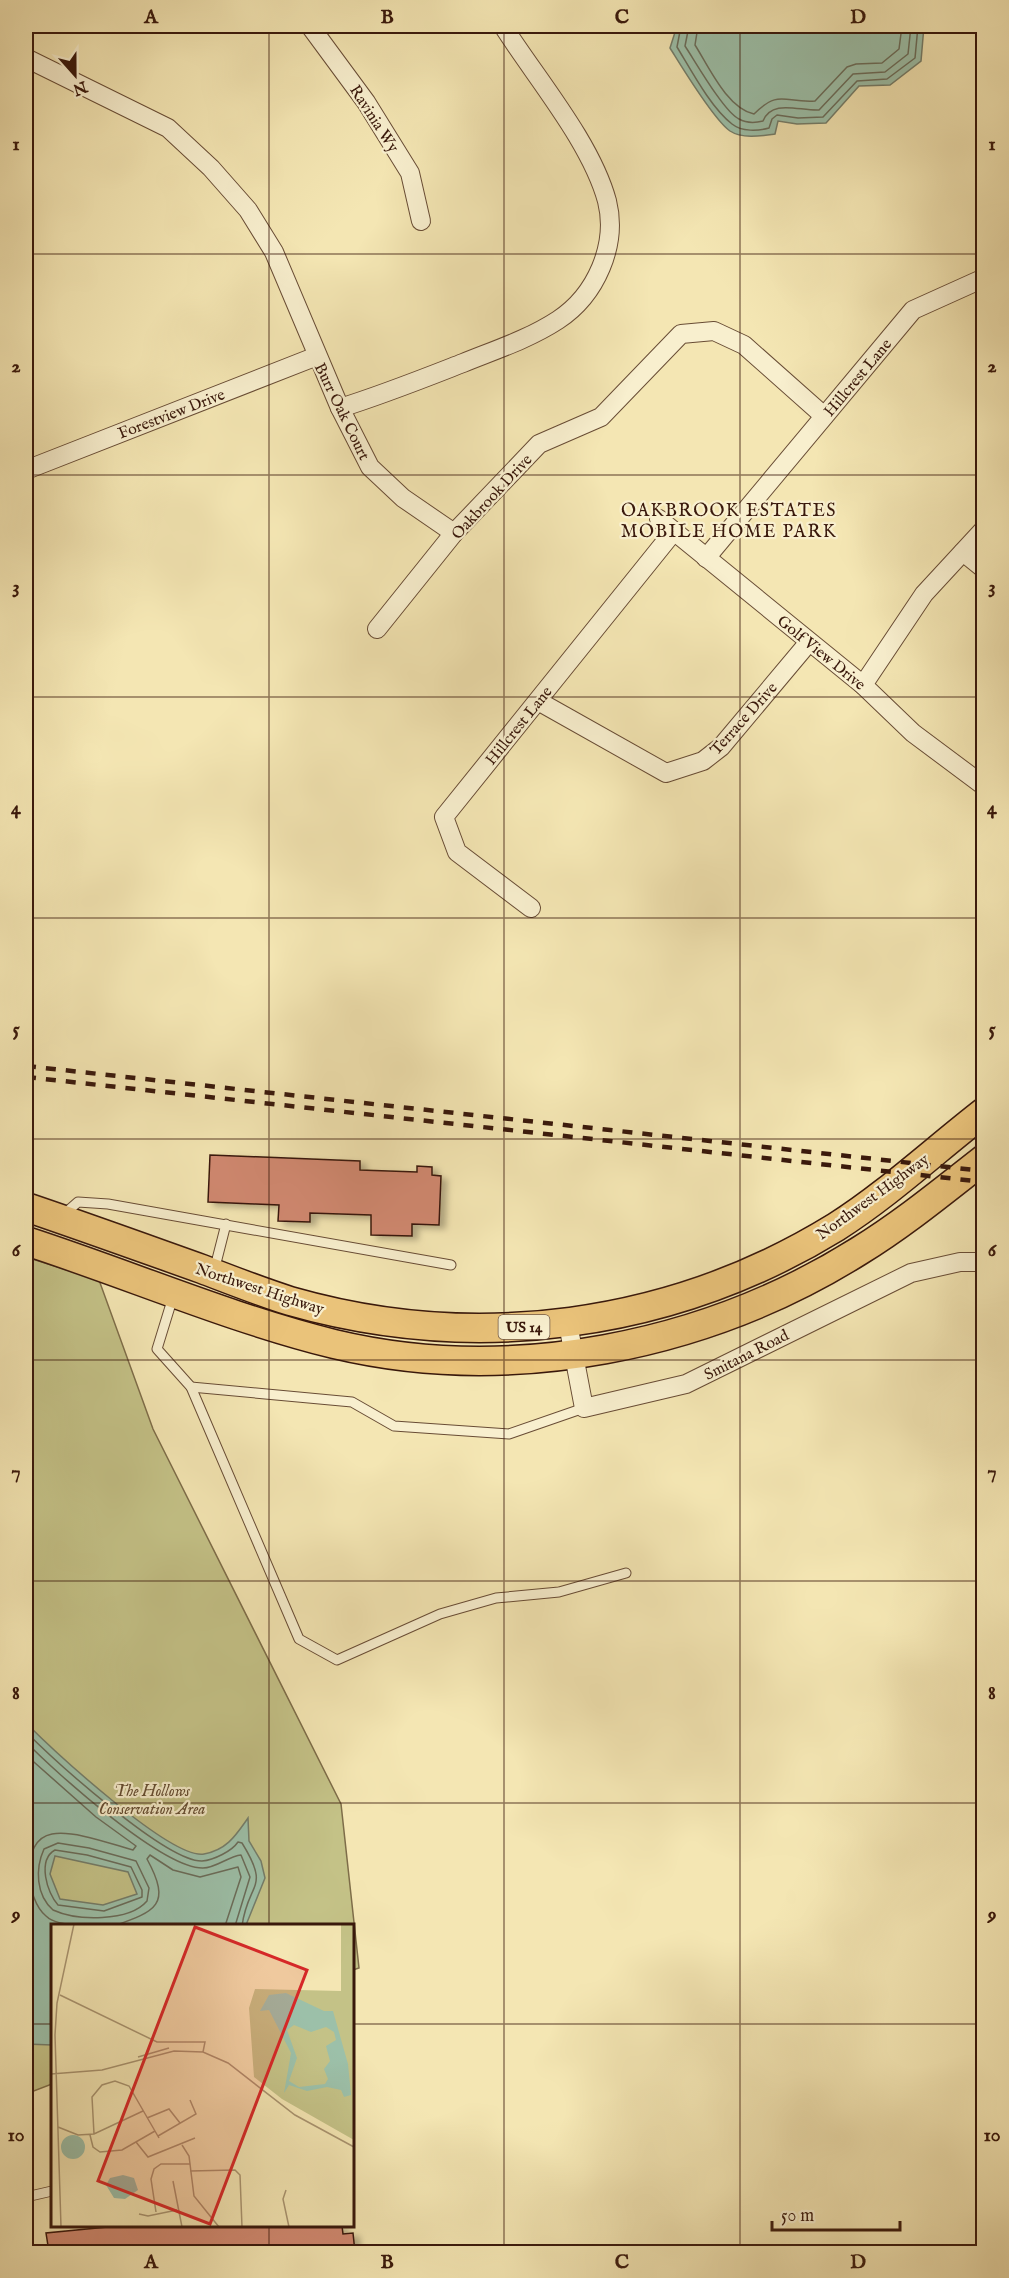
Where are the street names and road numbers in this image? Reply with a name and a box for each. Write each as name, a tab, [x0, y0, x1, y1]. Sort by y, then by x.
street label: Ravinia Wy	[344, 82, 403, 157]
street label: Hillcrest Lane	[820, 335, 897, 421]
street label: Burr Oak Court	[309, 360, 374, 464]
street label: Forestview Drive	[115, 385, 228, 444]
street label: Oakbrook Drive	[448, 450, 537, 544]
street label: Golf View Drive	[772, 612, 869, 695]
street label: Terrace Drive	[707, 679, 782, 760]
street label: Hillcrest Lane	[482, 683, 557, 770]
street label: Northwest Highway	[813, 1150, 933, 1245]
street label: Northwest Highway	[193, 1260, 326, 1320]
road number: US 14	[498, 1315, 550, 1339]
street label: Smitana Road	[701, 1326, 793, 1386]

